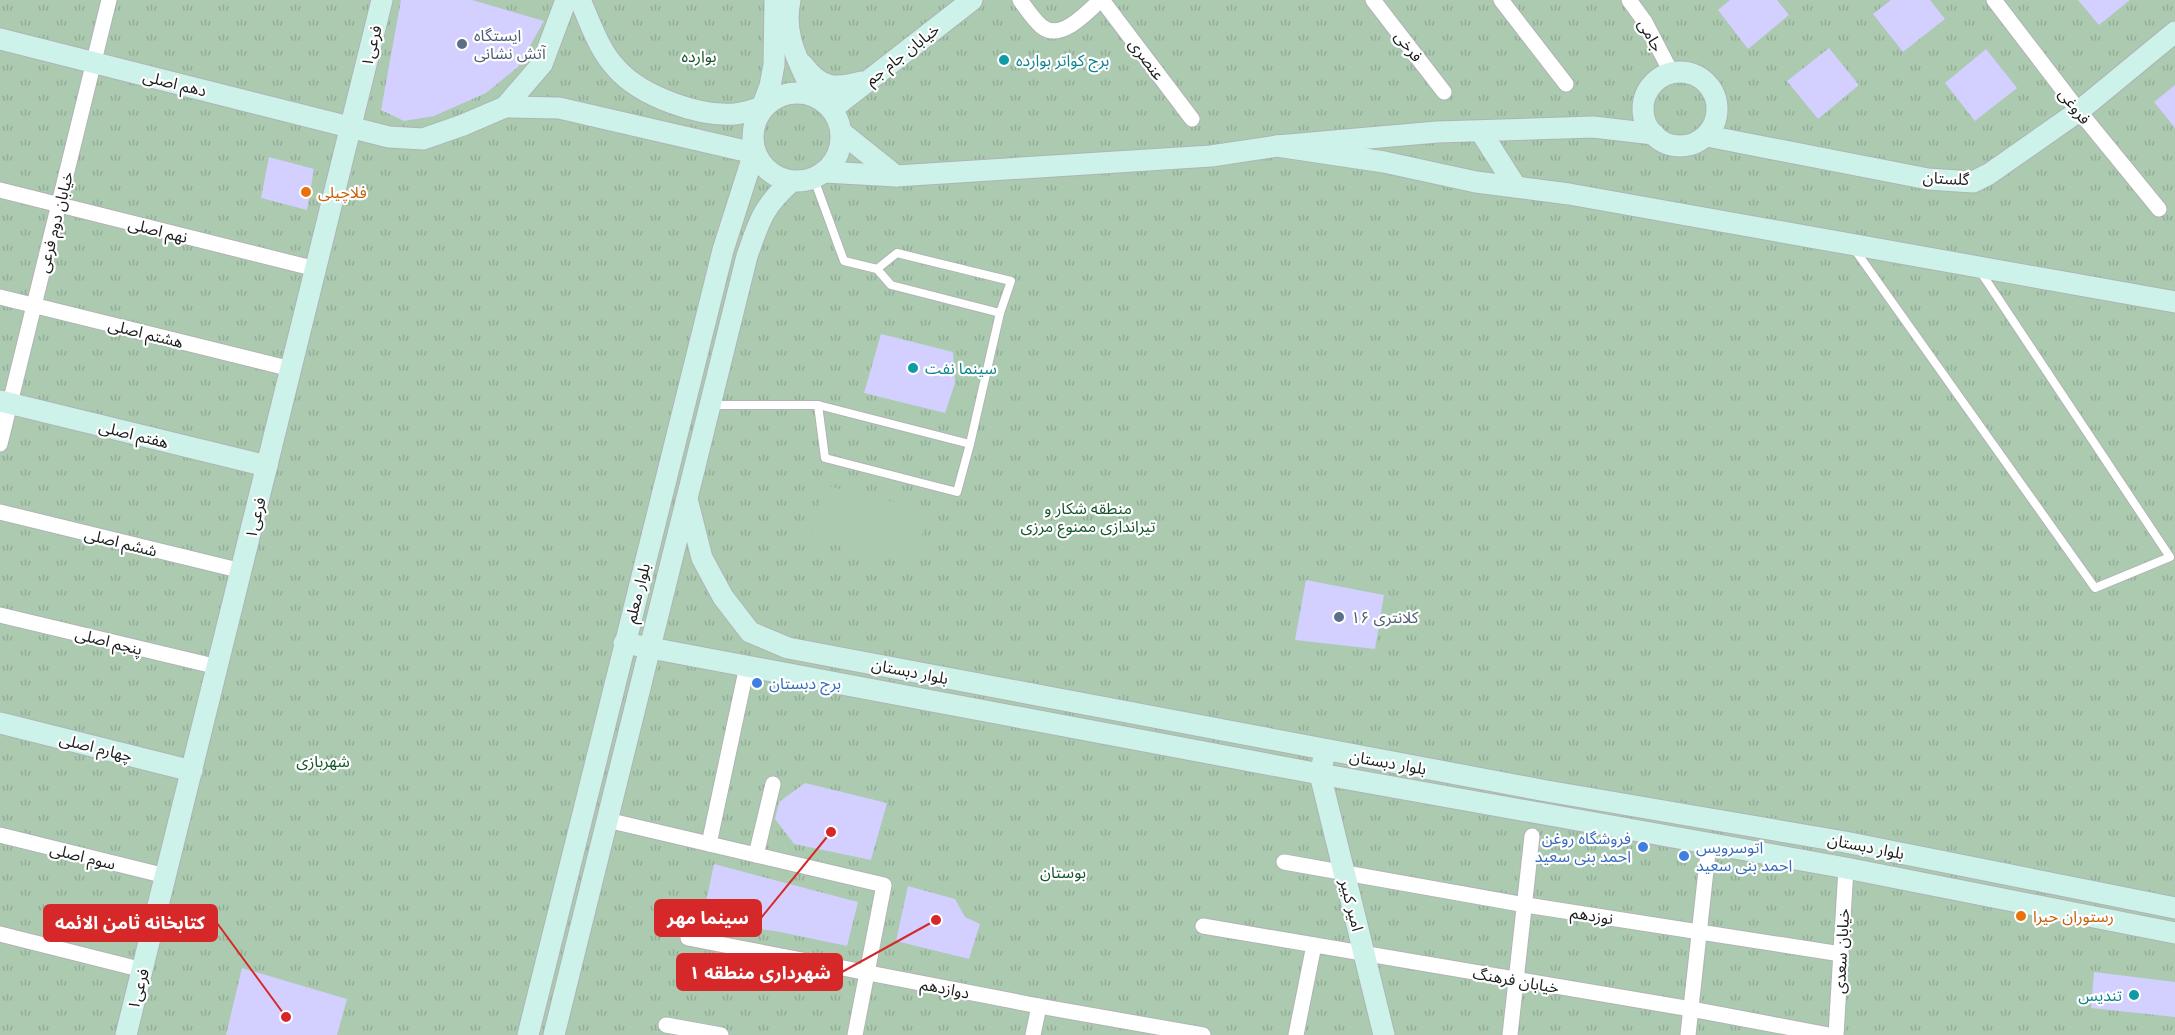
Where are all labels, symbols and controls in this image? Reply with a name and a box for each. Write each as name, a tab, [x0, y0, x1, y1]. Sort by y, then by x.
street label: جامی	[1633, 16, 1667, 55]
street label: خیابان جام جم	[862, 20, 945, 91]
street label: فرعی۱	[357, 23, 387, 69]
place label: ایستگاه آتش نشانی	[474, 26, 547, 64]
street label: فرخی	[1390, 27, 1427, 66]
street label: عنصری	[1124, 35, 1168, 84]
marker: ایستگاه آتش نشانی	[455, 37, 469, 51]
park label: بوارده	[681, 47, 717, 67]
place label: برج کواتر بوارده	[1016, 51, 1109, 73]
marker: برج کواتر بوارده	[997, 53, 1011, 67]
street label: دهم اصلی	[140, 66, 209, 103]
street label: فروغی	[2054, 85, 2095, 129]
street label: گلستان	[1922, 168, 1970, 190]
street label: خیابان دوم فرعی	[34, 169, 80, 275]
place label: فلاچیلی	[318, 183, 367, 203]
marker: فلاچیلی	[299, 185, 313, 199]
street label: نهم اصلی	[126, 214, 189, 250]
street label: هشتم اصلی	[106, 315, 185, 355]
place label: سینما نفت	[925, 359, 997, 379]
marker: سینما نفت	[906, 361, 920, 375]
street label: هفتم اصلی	[96, 417, 171, 455]
street label: فرعی۱	[241, 495, 271, 541]
park label: منطقه شکار و تیراندازی ممنوع مرزی	[1020, 499, 1156, 539]
street label: ششم اصلی	[82, 524, 159, 564]
street label: بلوار معلم	[621, 561, 657, 626]
place label: کلانتری ۱۶	[1351, 608, 1419, 628]
marker: کلانتری ۱۶	[1332, 610, 1346, 624]
street label: پنجم اصلی	[73, 624, 144, 662]
street label: بلوار دبستان	[870, 655, 950, 689]
place label: برج دبستان	[769, 674, 841, 696]
marker: برج دبستان	[750, 676, 764, 690]
street label: چهارم اصلی	[57, 729, 134, 769]
street label: بلوار دبستان	[1348, 746, 1428, 780]
park label: شهربازی	[296, 752, 350, 772]
place label: فروشگاه روغن احمد بنی سعید	[1535, 829, 1631, 867]
street label: بلوار دبستان	[1826, 830, 1906, 864]
place label: اتوسرویس احمد بنی سعید	[1696, 838, 1792, 876]
street label: سوم اصلی	[47, 839, 118, 877]
marker: فروشگاه روغن احمد بنی سعید	[1636, 840, 1650, 854]
marker: اتوسرویس احمد بنی سعید	[1677, 849, 1691, 863]
park label: بوستان	[1040, 863, 1086, 883]
street label: امیر کبیر	[1335, 876, 1367, 933]
callout: سینما مهر	[655, 900, 761, 936]
street label: نوزدهم	[1569, 903, 1615, 931]
callout: کتابخانه ثامن الائمه	[44, 905, 217, 941]
text: سینما مهر	[666, 907, 749, 929]
place label: رستوران حیرا	[2033, 907, 2114, 927]
street label: خیابان سعدی	[1830, 908, 1854, 994]
marker: رستوران حیرا	[2014, 909, 2028, 923]
text: کتابخانه ثامن الائمه	[55, 912, 206, 934]
callout: شهرداری منطقه ۱	[677, 954, 842, 990]
text: شهرداری منطقه ۱	[689, 962, 831, 984]
street label: خیابان فرهنگ	[1471, 964, 1561, 998]
street label: فرعی۱	[124, 966, 154, 1012]
street label: دوازدهم	[918, 974, 971, 1006]
place label: تندیس	[2078, 986, 2122, 1006]
marker: تندیس	[2127, 988, 2141, 1002]

